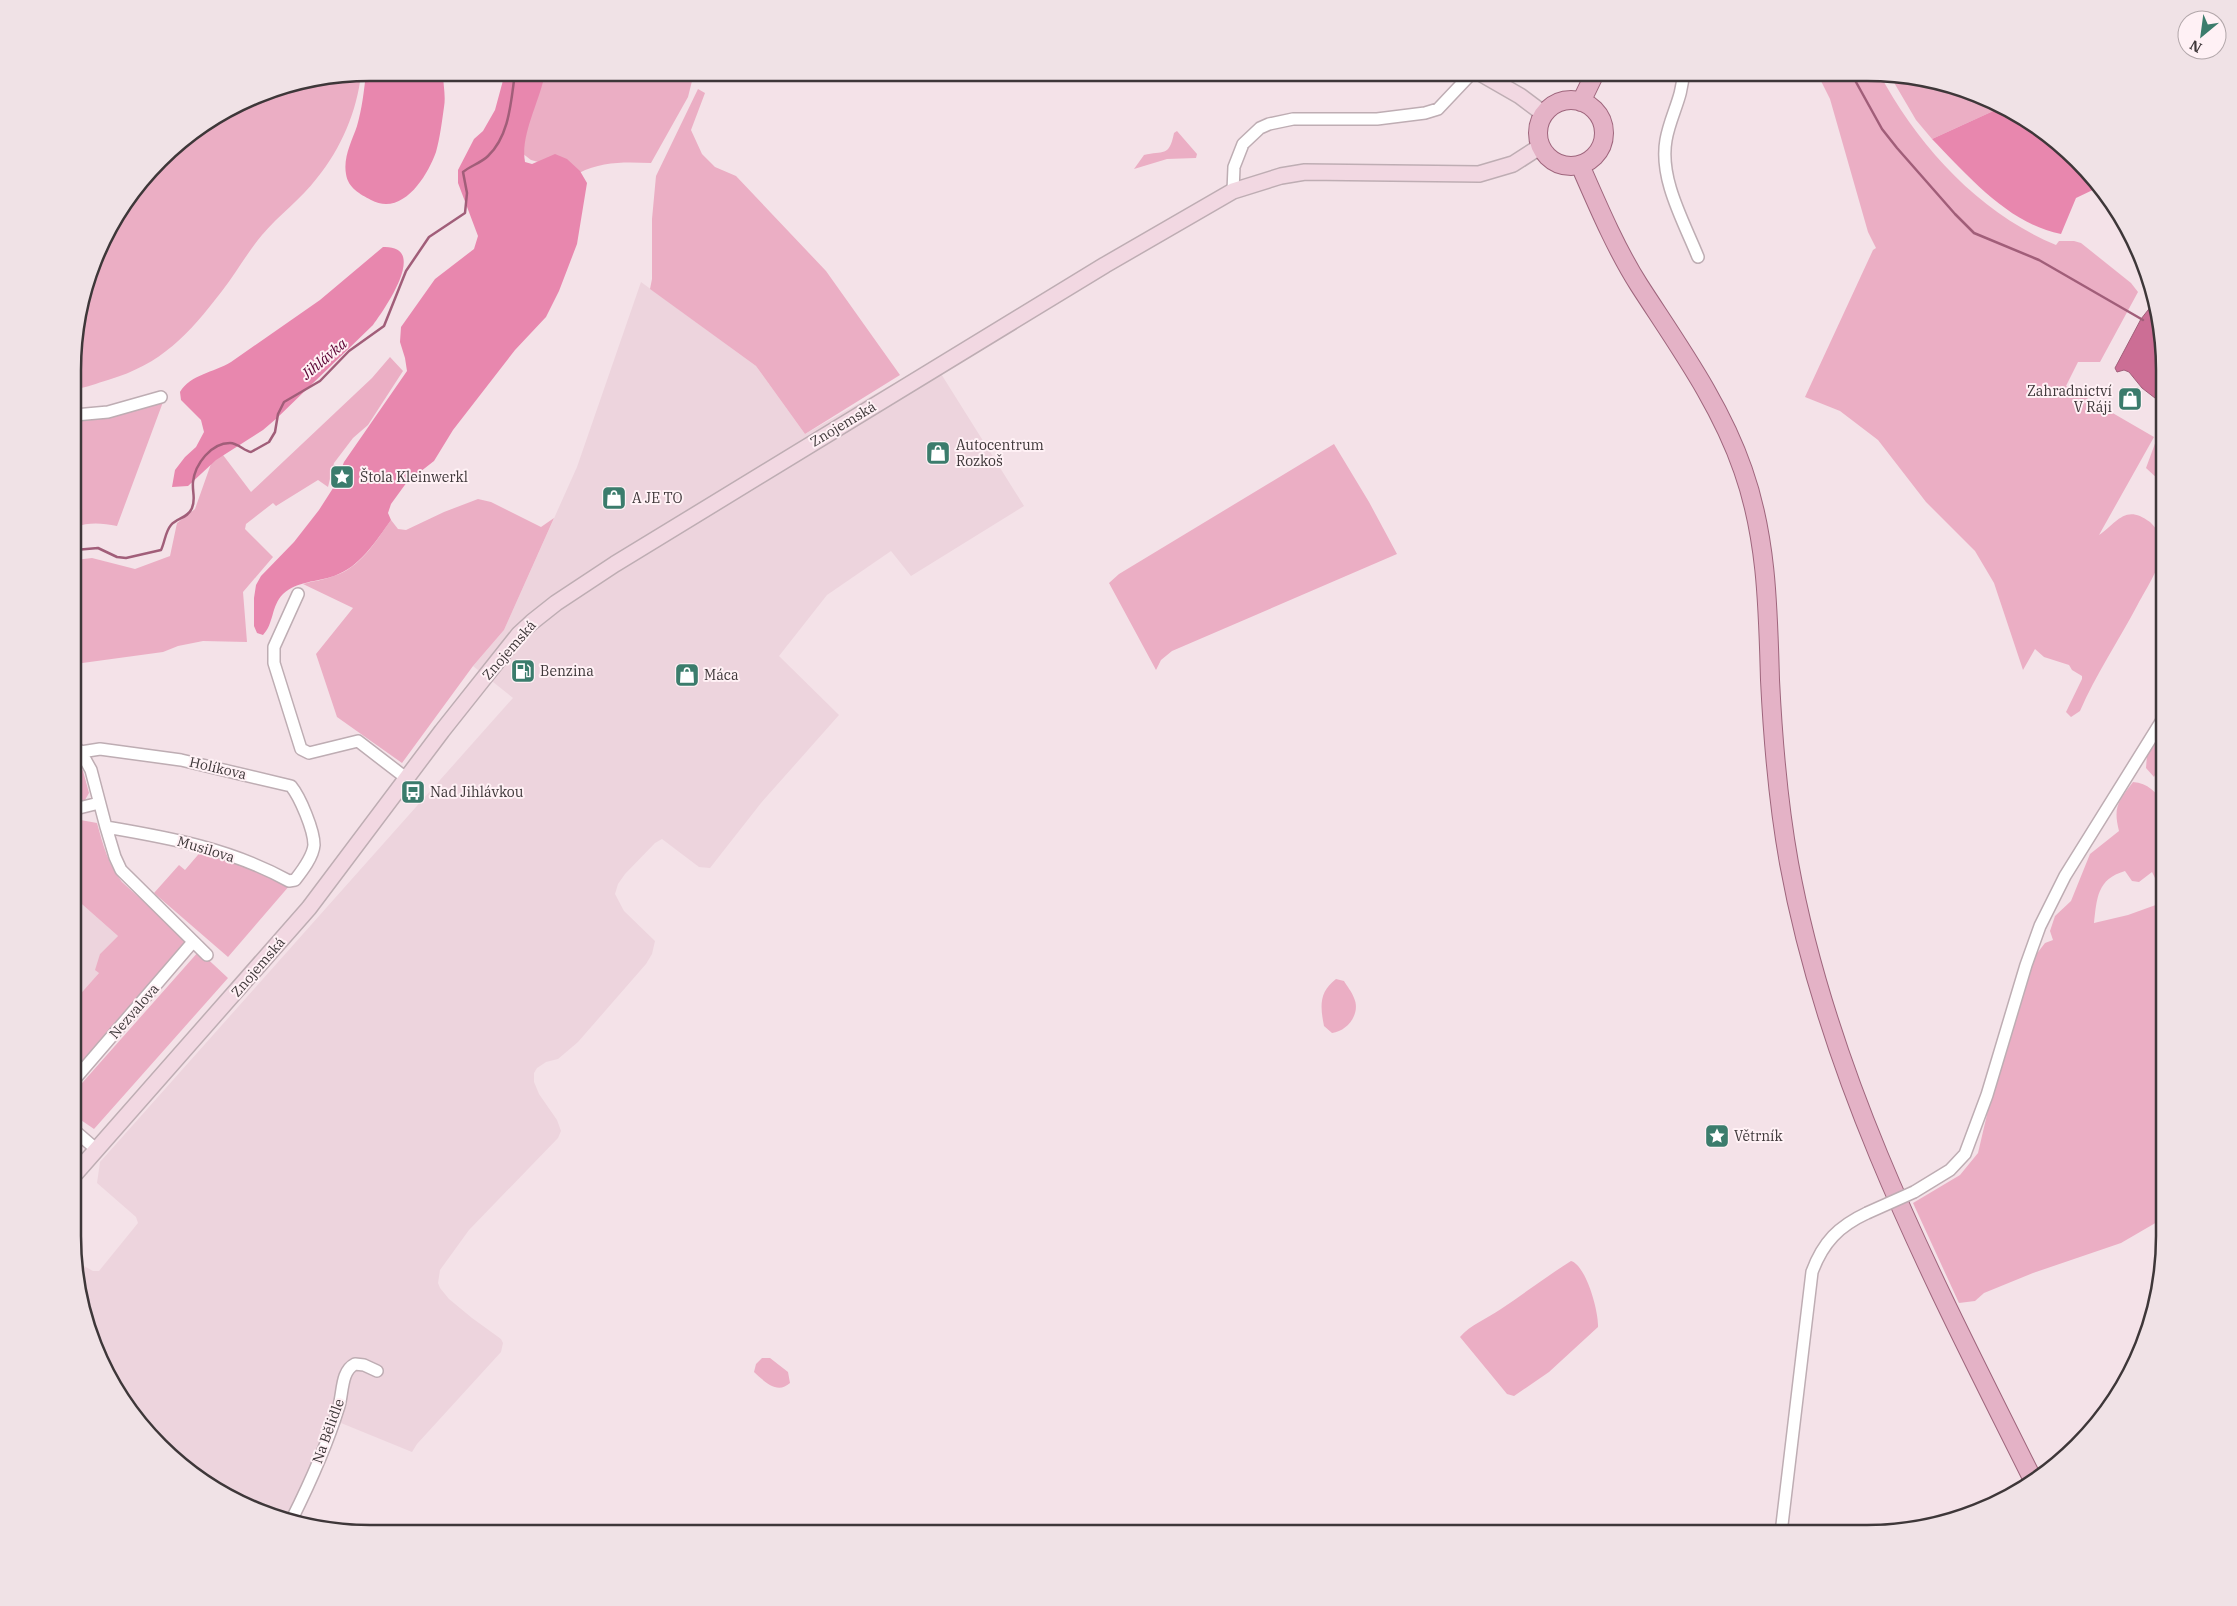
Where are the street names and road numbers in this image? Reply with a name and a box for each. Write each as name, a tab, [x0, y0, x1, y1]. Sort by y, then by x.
street label: Znojemská	[807, 397, 879, 451]
street label: Znojemská	[478, 616, 540, 684]
street label: Holíkova	[188, 753, 249, 783]
street label: Musilova	[175, 832, 237, 866]
street label: Znojemská	[227, 933, 289, 1001]
street label: Nezvalova	[105, 979, 163, 1042]
street label: Na Bělidle	[308, 1396, 348, 1466]

